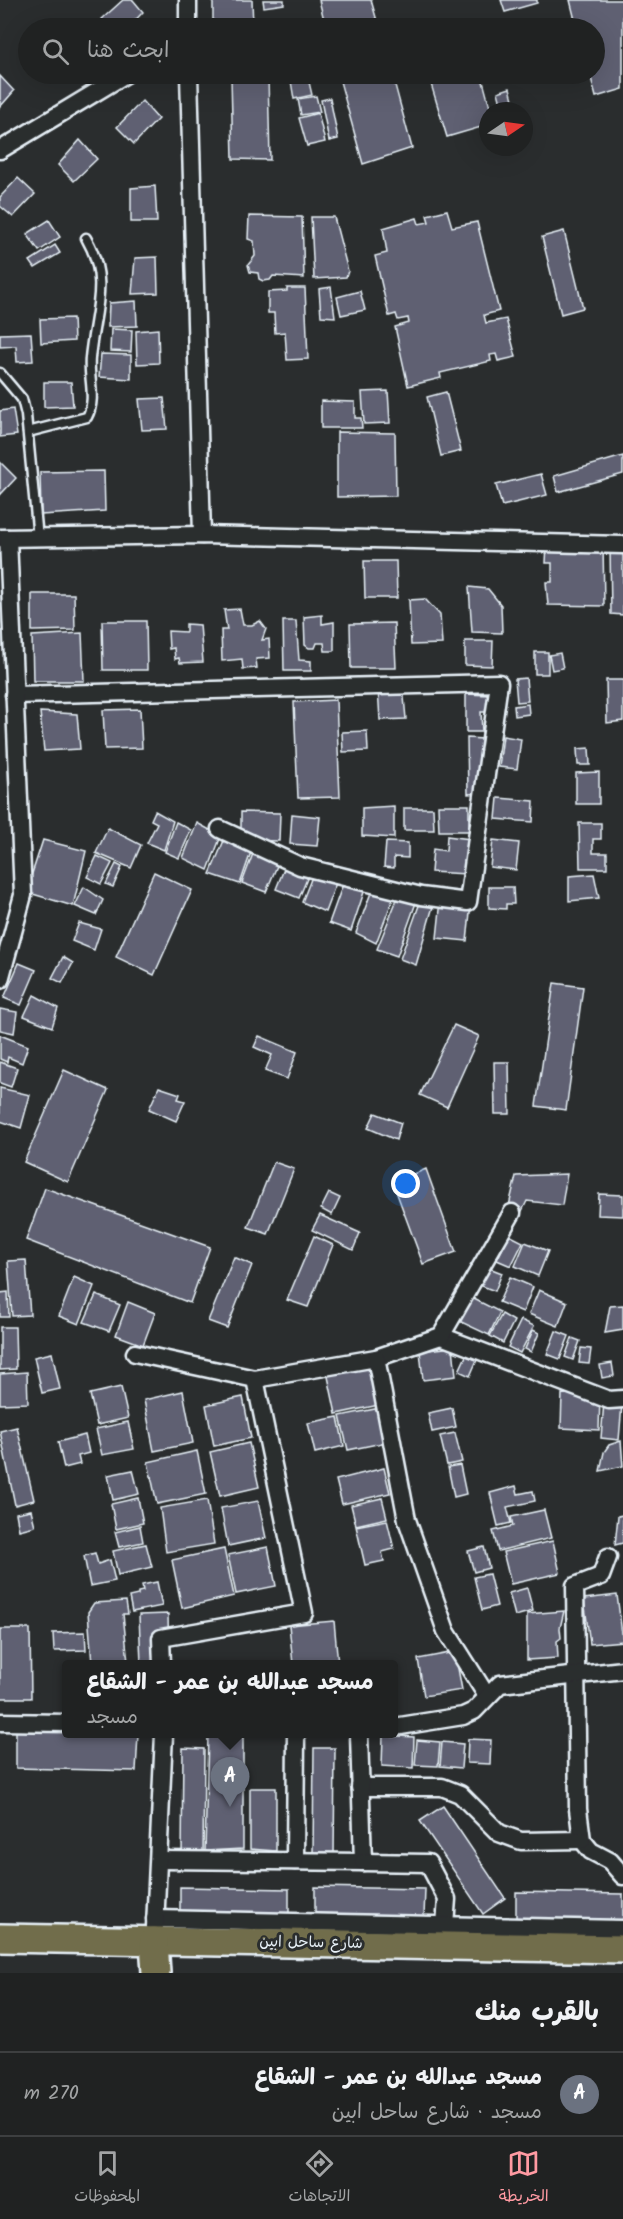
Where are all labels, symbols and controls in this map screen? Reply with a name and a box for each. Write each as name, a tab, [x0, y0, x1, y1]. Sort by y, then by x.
search box	[18, 18, 605, 84]
text: ابحث هنا	[87, 34, 169, 69]
icon: search	[39, 35, 72, 68]
north arrow	[479, 102, 533, 156]
your location	[391, 1169, 420, 1198]
popup	[62, 1660, 398, 1738]
text: مسجد عبدالله بن عمر - الشقاع	[86, 1666, 374, 1701]
text: مسجد	[86, 1702, 138, 1734]
pin: A	[210, 1758, 250, 1807]
street label: شارع ساحل ابين	[259, 1930, 363, 1956]
text: بالقرب منك	[475, 1992, 599, 2034]
text: مسجد عبدالله بن عمر - الشقاع	[255, 2061, 542, 2096]
text: 270 m	[24, 2078, 79, 2110]
text: A	[573, 2078, 586, 2110]
text: مسجد · شارع ساحل ابين	[332, 2097, 542, 2129]
tab: المحفوظات	[74, 2147, 140, 2210]
tab: الاتجاهات	[289, 2147, 350, 2210]
tab: الخريطة	[499, 2147, 549, 2210]

